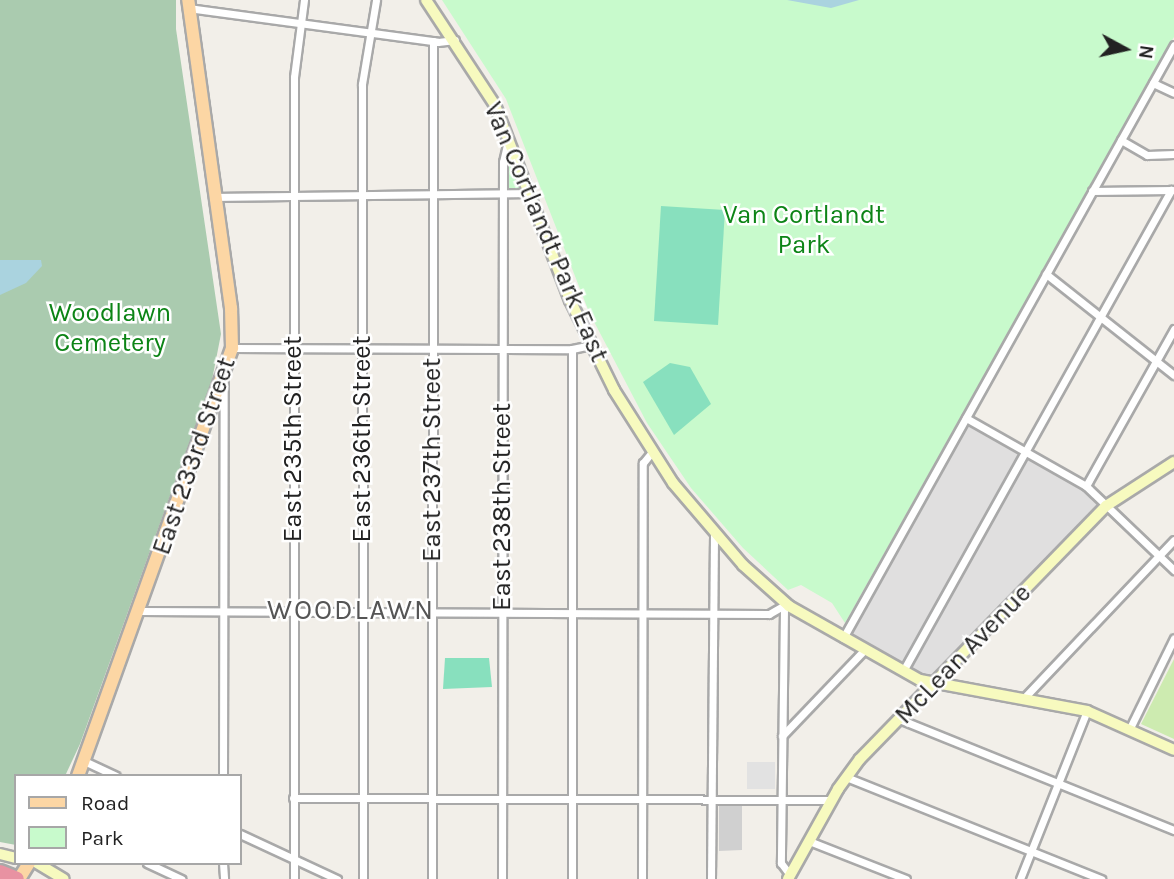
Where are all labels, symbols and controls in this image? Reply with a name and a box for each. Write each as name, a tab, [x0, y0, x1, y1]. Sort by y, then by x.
north arrow	[1090, 14, 1160, 84]
text: N	[1134, 44, 1158, 60]
street label: Van Cortlandt Park East	[477, 97, 615, 367]
park label: Van Cortlandt Park	[723, 199, 885, 260]
park label: Woodlawn Cemetery	[49, 297, 171, 358]
street label: East 235th Street	[277, 336, 309, 542]
street label: East 236th Street	[346, 336, 378, 542]
street label: East 233rd Street	[146, 353, 242, 559]
street label: East 237th Street	[416, 358, 448, 562]
street label: East 238th Street	[486, 403, 518, 611]
street label: McLean Avenue	[888, 577, 1038, 731]
district label: WOODLAWN	[268, 593, 434, 627]
legend	[14, 774, 242, 865]
text: Road	[81, 791, 129, 815]
text: Park	[81, 826, 124, 850]

